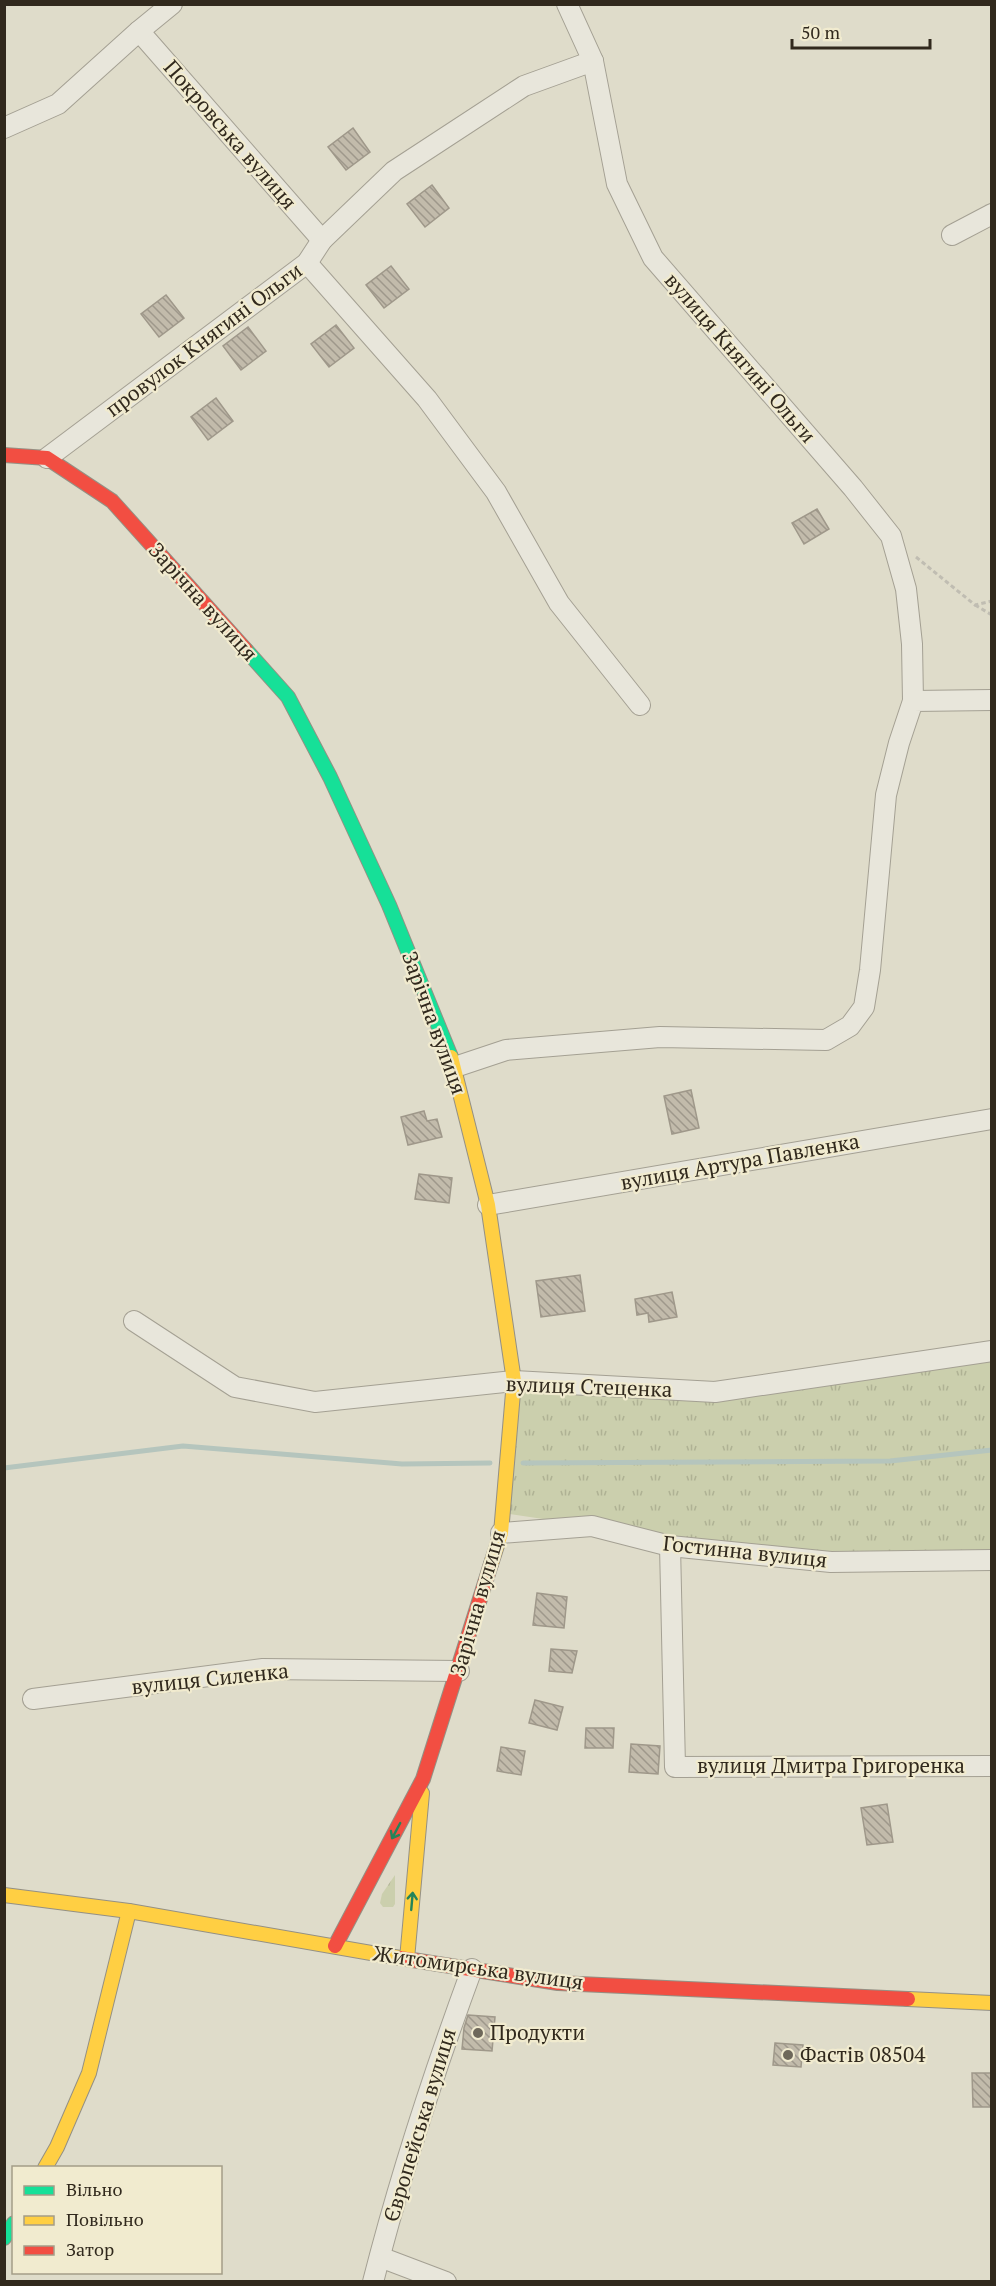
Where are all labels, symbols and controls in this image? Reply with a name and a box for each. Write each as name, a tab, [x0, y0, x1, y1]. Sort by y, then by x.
scale bar	[792, 12, 930, 50]
text: 50 m	[801, 20, 841, 44]
street label: Покровська вулиця	[158, 54, 304, 215]
street label: провулок Княгині Ольги	[99, 256, 308, 422]
street label: вулиця Княгині Ольги	[659, 266, 823, 449]
street label: Зарічна вулиця	[143, 536, 264, 667]
street label: Зарічна вулиця	[396, 947, 474, 1098]
street label: вулиця Артура Павленка	[618, 1126, 862, 1196]
street label: вулиця Стеценка	[505, 1369, 673, 1403]
street label: Зарічна вулиця	[443, 1527, 511, 1679]
street label: Гостинна вулиця	[662, 1528, 829, 1574]
street label: вулиця Силенка	[130, 1656, 290, 1700]
street label: вулиця Дмитра Григоренка	[697, 1751, 965, 1779]
one-way arrow	[390, 1821, 401, 1839]
one-way arrow	[407, 1891, 418, 1911]
street label: Житомирська вулиця	[371, 1938, 585, 1996]
place label: Продукти	[490, 2018, 585, 2046]
street label: Європейська вулиця	[376, 2024, 462, 2225]
marker: Продукти	[471, 2026, 485, 2040]
place label: Фастів 08504	[800, 2040, 926, 2068]
marker: Фастів 08504	[781, 2048, 795, 2062]
legend	[12, 2166, 222, 2274]
text: Вільно	[66, 2177, 122, 2201]
text: Повільно	[66, 2207, 144, 2231]
text: Затор	[66, 2237, 114, 2261]

